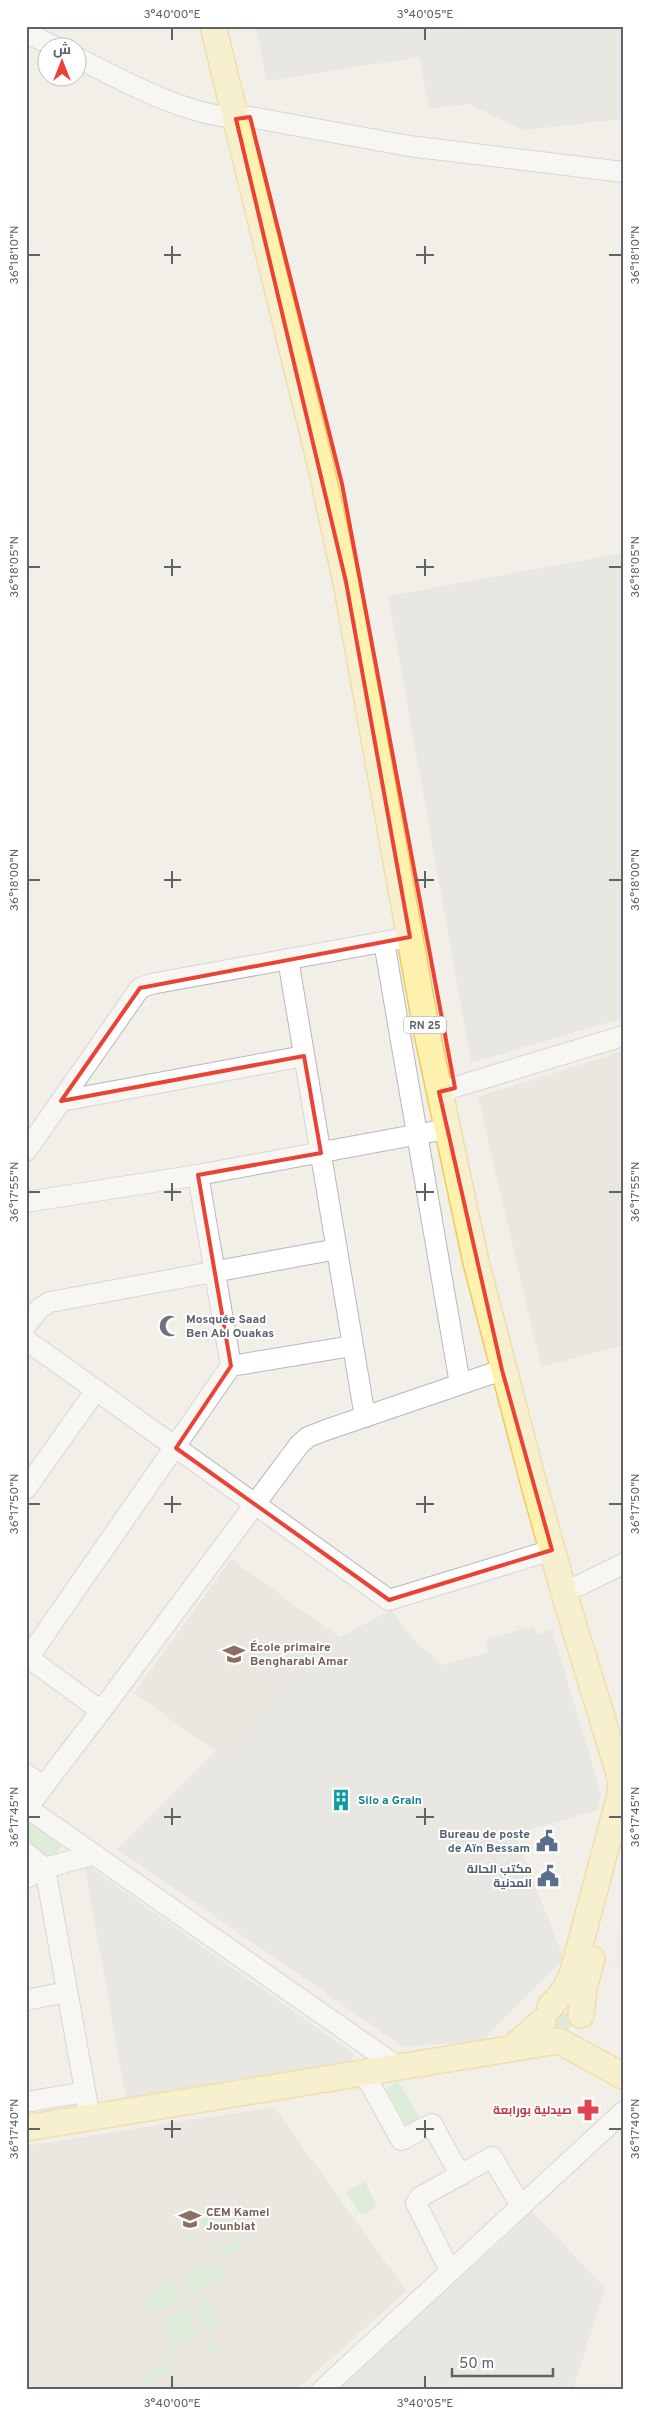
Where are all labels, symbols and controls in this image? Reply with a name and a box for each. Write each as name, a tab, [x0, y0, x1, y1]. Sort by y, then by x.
text: 3°40'00"E	[143, 7, 201, 23]
text: 3°40'05"E	[396, 7, 454, 23]
north arrow	[38, 38, 88, 88]
text: ش	[53, 41, 71, 59]
text: 36°18'10"N	[7, 225, 23, 285]
text: 36°18'10"N	[628, 225, 644, 285]
text: 36°18'05"N	[7, 536, 23, 598]
text: 36°18'05"N	[628, 536, 644, 598]
text: 36°18'00"N	[7, 849, 23, 911]
text: 36°18'00"N	[628, 849, 644, 911]
road number: RN 25	[404, 1016, 446, 1034]
text: 36°17'55"N	[7, 1162, 23, 1222]
text: 36°17'55"N	[628, 1162, 644, 1222]
place label: Mosquée Saad Ben Abi Ouakas	[186, 1312, 274, 1342]
mosque icon: Mosquée Saad Ben Abi Ouakas	[157, 1313, 183, 1339]
text: 36°17'50"N	[7, 1473, 23, 1535]
text: 36°17'50"N	[628, 1473, 644, 1535]
place label: École primaire Bengharabi Amar	[250, 1640, 348, 1670]
school or university icon: École primaire Bengharabi Amar	[221, 1641, 247, 1667]
text: 36°17'45"N	[7, 1787, 23, 1847]
building icon: Silo a Grain	[328, 1787, 354, 1813]
text: 36°17'45"N	[628, 1787, 644, 1847]
place label: Silo a Grain	[358, 1793, 422, 1809]
place label: Bureau de poste de Aïn Bessam	[439, 1827, 530, 1857]
public building icon: Bureau de poste de Aïn Bessam	[534, 1828, 560, 1854]
place label: مكتب الحالة المدنية	[467, 1862, 532, 1892]
public building icon: مكتب الحالة المدنية	[535, 1863, 561, 1889]
pharmacy icon: صيدلية بورابعة	[575, 2097, 601, 2123]
text: 36°17'40"N	[7, 2098, 23, 2160]
text: 36°17'40"N	[628, 2098, 644, 2160]
place label: صيدلية بورابعة	[493, 2103, 572, 2119]
place label: CEM Kamel Jounblat	[206, 2205, 269, 2235]
school or university icon: CEM Kamel Jounblat	[177, 2206, 203, 2232]
scale bar	[452, 2346, 553, 2378]
text: 50 m	[459, 2355, 494, 2374]
text: 3°40'00"E	[143, 2396, 201, 2412]
text: 3°40'05"E	[396, 2396, 454, 2412]

